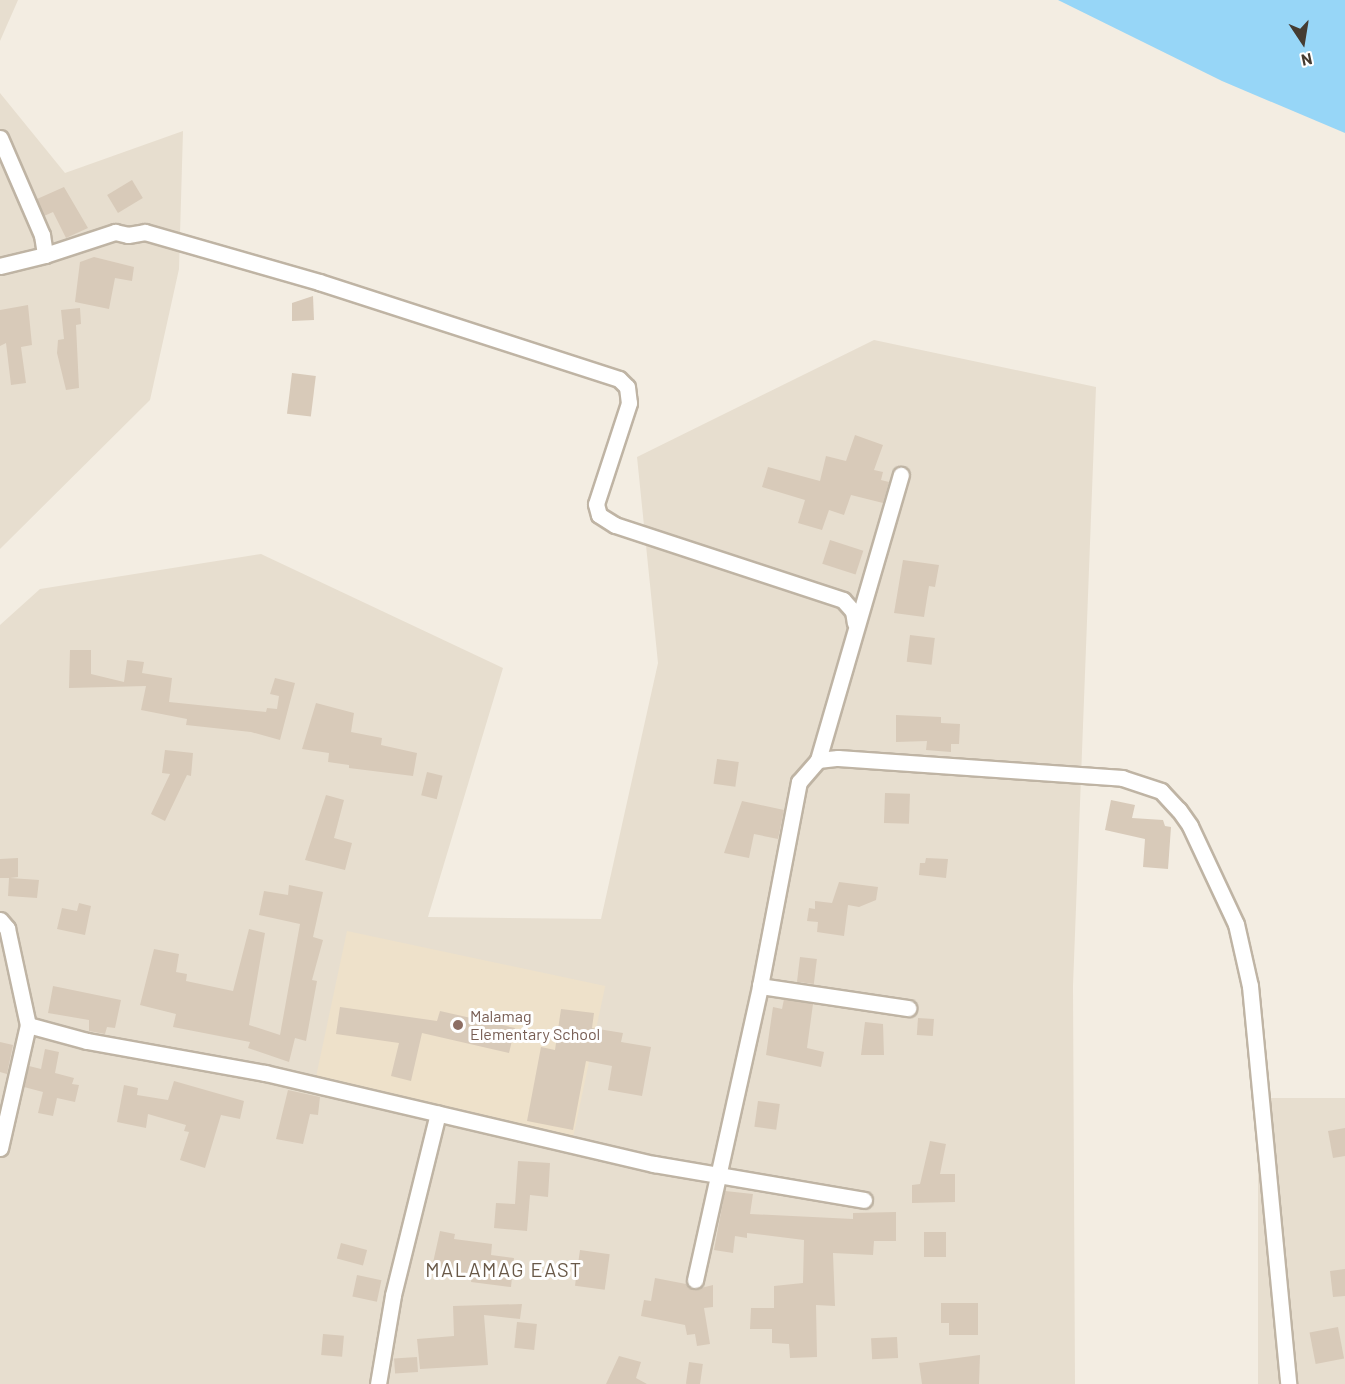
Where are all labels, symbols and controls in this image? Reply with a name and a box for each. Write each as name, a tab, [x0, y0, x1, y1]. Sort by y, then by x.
north arrow	[1273, 12, 1333, 72]
text: N	[1300, 50, 1314, 70]
place label: Malamag Elementary School	[470, 1006, 600, 1044]
marker: Malamag Elementary School	[451, 1018, 465, 1032]
district label: MALAMAG EAST	[425, 1257, 583, 1281]

